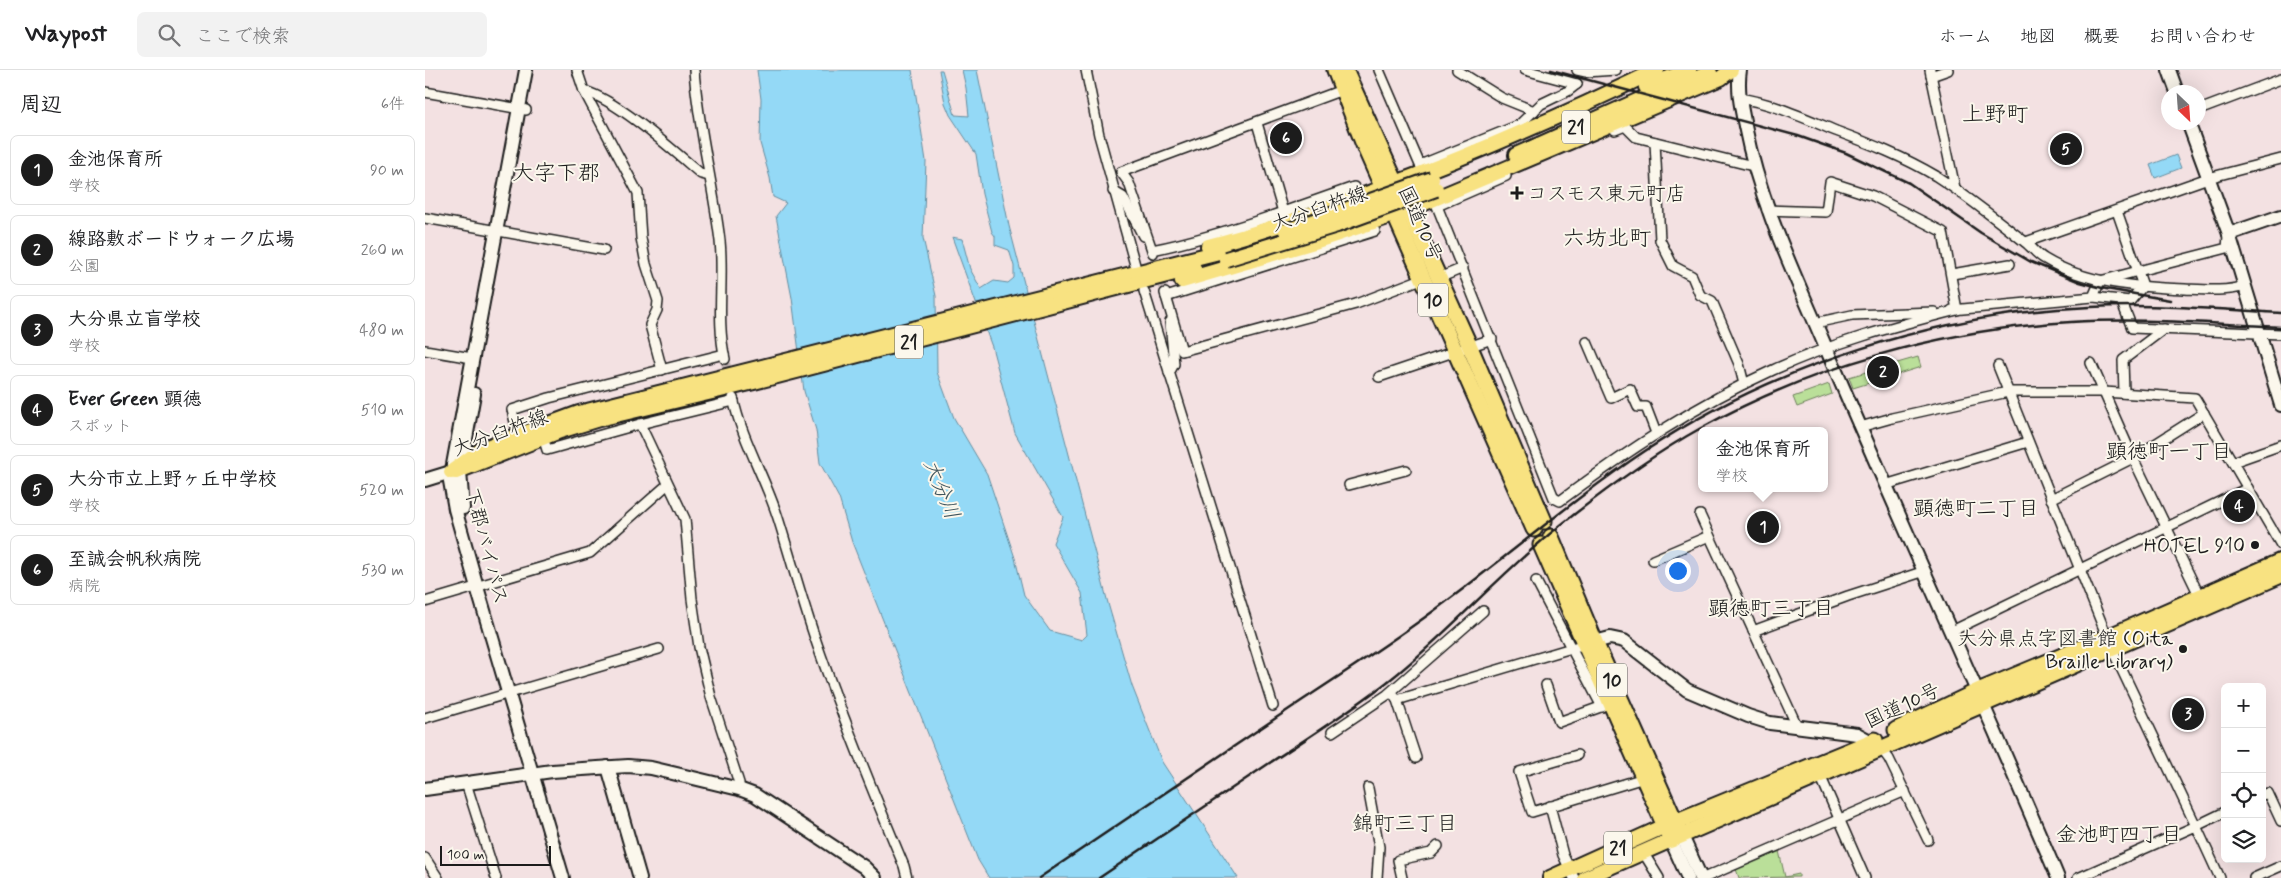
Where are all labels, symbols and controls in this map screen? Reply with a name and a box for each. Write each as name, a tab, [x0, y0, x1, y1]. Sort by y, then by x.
search box	[137, 12, 487, 57]
text: Waypost	[25, 19, 107, 50]
icon: search	[155, 21, 183, 49]
text: ここで検索	[195, 24, 290, 49]
text: ホーム	[1939, 25, 1992, 49]
text: 地図	[2020, 25, 2056, 49]
text: 概要	[2084, 25, 2120, 49]
text: お問い合わせ	[2148, 25, 2256, 49]
north arrow	[2161, 85, 2206, 130]
text: 周辺	[20, 91, 62, 119]
text: 6件	[381, 94, 405, 115]
district label: 上野町	[1962, 101, 2028, 129]
road number: 21	[1562, 111, 1590, 144]
pin: 6	[1270, 119, 1302, 157]
pin: 5	[2050, 130, 2082, 168]
text: 金池保育所	[68, 147, 163, 172]
text: 1	[33, 160, 41, 181]
text: 90 m	[370, 160, 404, 181]
district label: 大字下郡	[512, 160, 600, 188]
text: 学校	[68, 176, 100, 197]
street label: 大分臼杵線	[1268, 180, 1371, 238]
street label: 国道10号	[1391, 181, 1448, 266]
place label: コスモス東元町店	[1527, 181, 1686, 208]
marker: コスモス東元町店	[1511, 187, 1523, 199]
district label: 六坊北町	[1563, 225, 1651, 253]
text: 線路敷ボードウォーク広場	[68, 227, 294, 252]
text: 2	[33, 240, 41, 261]
text: 260 m	[361, 240, 404, 261]
text: 公園	[68, 256, 100, 277]
road number: 10	[1418, 284, 1448, 316]
text: 大分県立盲学校	[68, 307, 201, 332]
text: 3	[33, 320, 41, 341]
text: 480 m	[359, 320, 404, 341]
road number: 21	[895, 326, 923, 358]
text: 学校	[68, 336, 100, 357]
pin: 2	[1867, 353, 1899, 391]
text: Ever Green 顕徳	[68, 387, 202, 412]
text: 4	[32, 400, 42, 421]
text: 510 m	[361, 400, 404, 421]
street label: 大分臼杵線	[449, 404, 552, 463]
text: スポット	[68, 416, 132, 437]
popup	[1698, 427, 1828, 492]
text: 金池保育所	[1715, 437, 1811, 462]
district label: 顕徳町一丁目	[2106, 438, 2232, 466]
water label: 大分川	[916, 455, 966, 524]
text: 学校	[1715, 466, 1748, 487]
text: 大分市立上野ヶ丘中学校	[68, 467, 277, 492]
text: 5	[32, 480, 42, 501]
text: 520 m	[359, 480, 404, 501]
street label: 下郡バイパス	[457, 485, 514, 608]
pin: 4	[2223, 487, 2255, 525]
district label: 顕徳町二丁目	[1913, 495, 2039, 523]
text: 学校	[68, 496, 100, 517]
pin: 1	[1747, 508, 1779, 546]
place label: HOTEL 910	[2144, 533, 2245, 560]
marker: HOTEL 910	[2249, 539, 2261, 551]
text: 至誠会帆秋病院	[68, 547, 201, 572]
your location	[1665, 558, 1691, 584]
text: 6	[33, 560, 41, 581]
text: 530 m	[361, 560, 404, 581]
text: 病院	[68, 576, 100, 597]
district label: 顕徳町三丁目	[1708, 595, 1834, 623]
place label: 大分県点字図書館 (Oita Braille Library)	[1958, 626, 2174, 676]
marker: 大分県点字図書館 (Oita Braille Library)	[2177, 643, 2189, 655]
road number: 10	[1597, 664, 1627, 696]
street label: 国道10号	[1860, 677, 1945, 736]
map controls	[2221, 683, 2266, 863]
button: +	[2221, 683, 2266, 728]
pin: 3	[2172, 695, 2204, 733]
button: −	[2221, 728, 2266, 773]
button: locate	[2221, 773, 2266, 818]
district label: 錦町三丁目	[1353, 810, 1458, 838]
button: layers	[2221, 818, 2266, 863]
district label: 金池町四丁目	[2056, 821, 2182, 849]
road number: 21	[1604, 831, 1632, 864]
scale bar	[440, 843, 551, 866]
text: 100 m	[447, 846, 485, 864]

